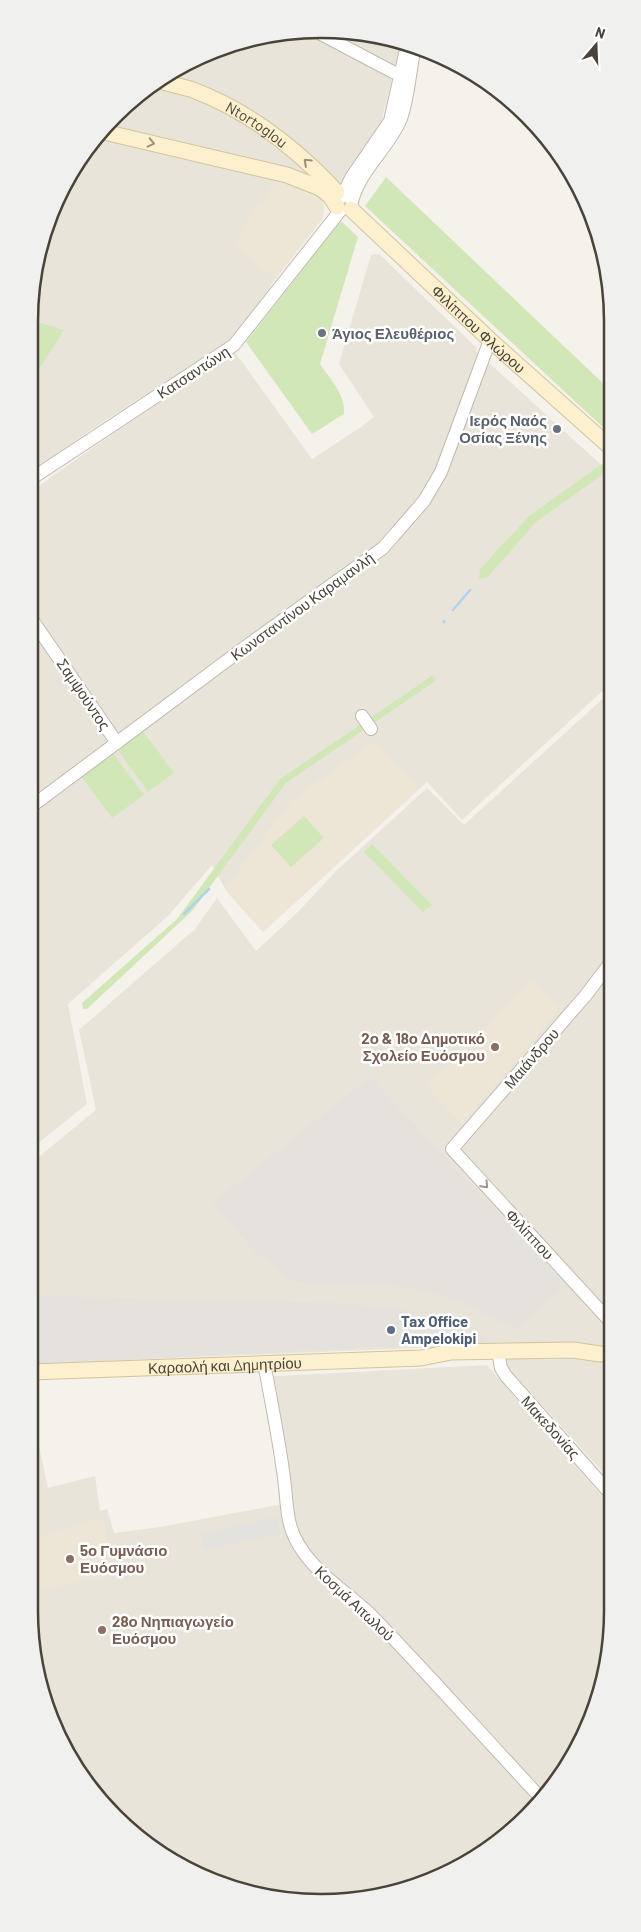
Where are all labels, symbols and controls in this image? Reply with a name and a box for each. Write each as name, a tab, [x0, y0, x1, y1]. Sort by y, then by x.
north arrow	[571, 20, 621, 70]
text: N	[593, 23, 608, 42]
street label: Ntortoglou	[223, 97, 291, 151]
one-way arrow	[147, 137, 156, 148]
one-way arrow	[304, 159, 313, 168]
street label: Φιλίππου Φλώρου	[428, 281, 529, 376]
place label: Άγιος Ελευθέριος	[332, 324, 454, 342]
marker: Άγιος Ελευθέριος	[316, 327, 328, 339]
street label: Κατσαντώνη	[153, 342, 233, 402]
place label: Ιερός Ναός Οσίας Ξένης	[459, 411, 547, 446]
marker: Ιερός Ναός Οσίας Ξένης	[551, 423, 563, 435]
street label: Κωνσταντίνου Καραμανλή	[227, 548, 377, 664]
street label: Σαμψούντος	[54, 655, 114, 733]
street label: Μαιάνδρου	[500, 1024, 562, 1092]
place label: 2ο & 18ο Δημοτικό Σχολείο Ευόσμου	[361, 1029, 485, 1064]
marker: 2ο & 18ο Δημοτικό Σχολείο Ευόσμου	[489, 1041, 501, 1053]
one-way arrow	[479, 1179, 488, 1188]
street label: Φιλίππου	[502, 1205, 558, 1263]
place label: Tax Office Ampelokipi	[401, 1312, 477, 1347]
marker: Tax Office Ampelokipi	[385, 1324, 397, 1336]
street label: Καραολή και Δημητρίου	[148, 1353, 302, 1377]
street label: Μακεδονίας	[518, 1392, 584, 1462]
place label: 5ο Γυμνάσιο Ευόσμου	[80, 1541, 167, 1576]
marker: 5ο Γυμνάσιο Ευόσμου	[64, 1553, 76, 1565]
street label: Κοσμά Αιτωλού	[312, 1562, 398, 1644]
place label: 28ο Νηπιαγωγείο Ευόσμου	[112, 1612, 234, 1647]
marker: 28ο Νηπιαγωγείο Ευόσμου	[96, 1624, 108, 1636]

